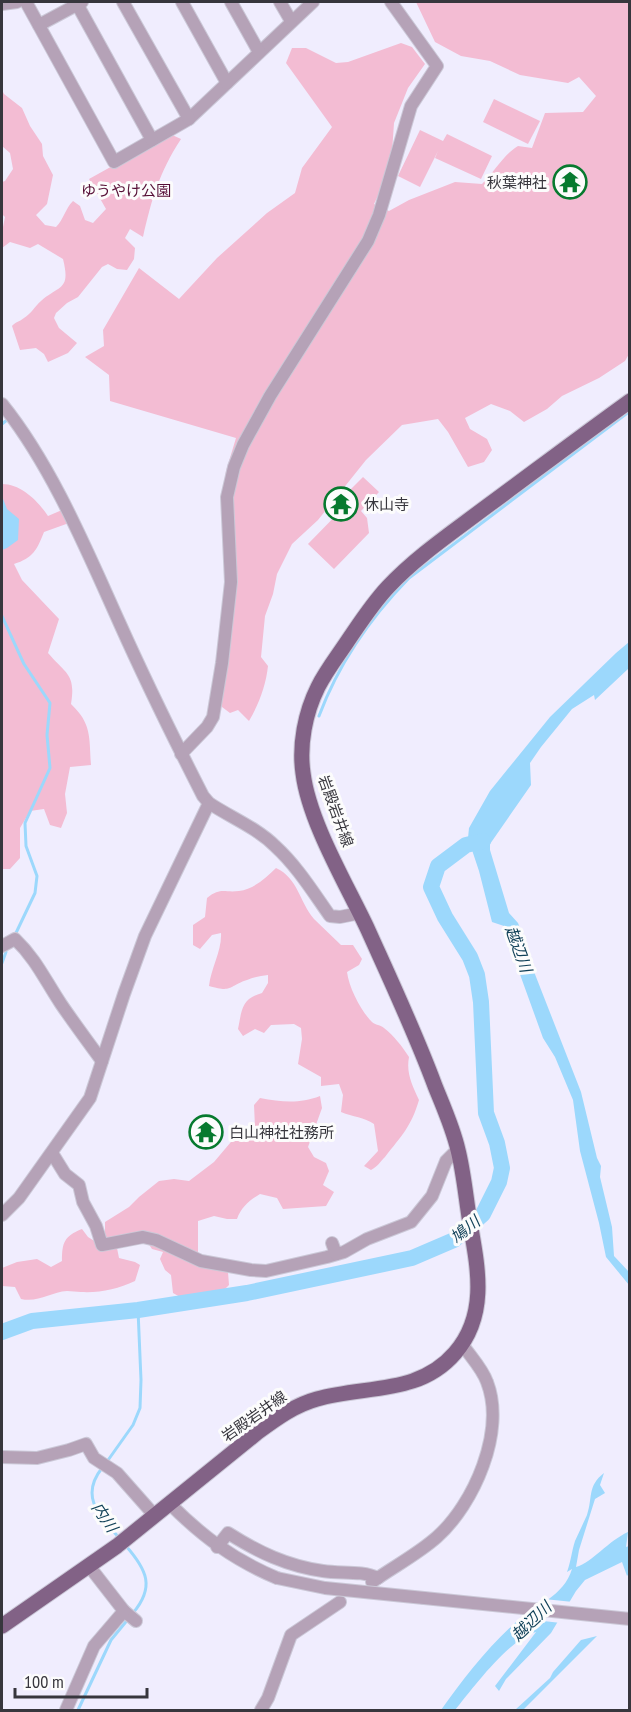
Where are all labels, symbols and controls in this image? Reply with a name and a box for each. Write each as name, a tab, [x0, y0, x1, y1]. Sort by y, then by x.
temple icon: 秋葉神社	[552, 164, 588, 200]
place label: 秋葉神社	[487, 173, 547, 192]
park label: ゆうやけ公園	[81, 181, 171, 200]
temple icon: 休山寺	[323, 486, 359, 522]
place label: 休山寺	[364, 495, 409, 514]
street label: 岩殿岩井線	[314, 773, 358, 849]
water label: 越辺川	[501, 923, 537, 977]
temple icon: 白山神社社務所	[188, 1114, 224, 1150]
place label: 白山神社社務所	[229, 1123, 334, 1142]
water label: 鳩川	[446, 1210, 485, 1247]
street label: 岩殿岩井線	[218, 1387, 290, 1445]
water label: 内川	[88, 1498, 123, 1538]
water label: 越辺川	[507, 1596, 557, 1645]
scale bar	[15, 1661, 147, 1699]
text: 100 m	[24, 1670, 64, 1693]

